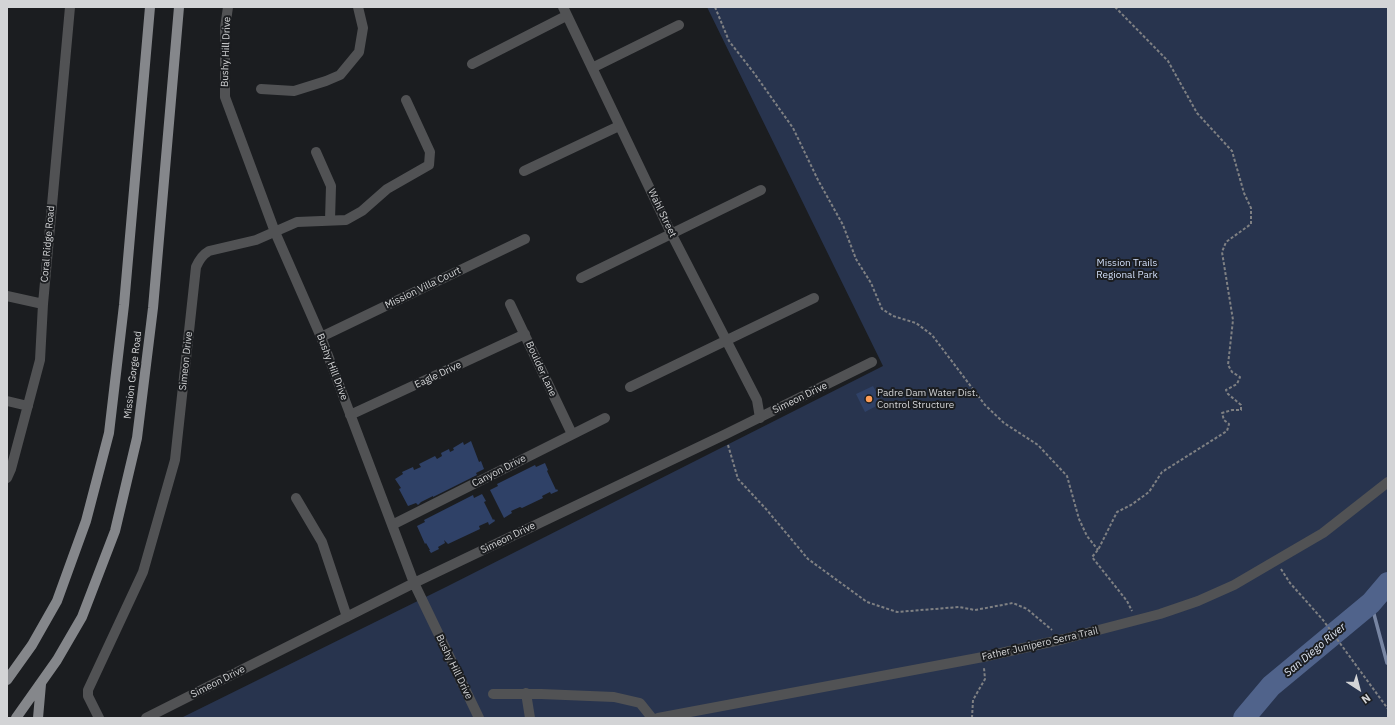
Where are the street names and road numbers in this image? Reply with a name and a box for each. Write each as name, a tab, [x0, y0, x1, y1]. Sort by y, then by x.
street label: Bushy Hill Drive	[219, 17, 233, 87]
street label: Wahl Street	[645, 187, 679, 239]
street label: Coral Ridge Road	[39, 205, 57, 283]
street label: Mission Villa Court	[383, 264, 463, 312]
street label: Mission Gorge Road	[122, 330, 144, 420]
street label: Simeon Drive	[177, 331, 195, 391]
street label: Bushy Hill Drive	[314, 332, 350, 402]
street label: Boulder Lane	[523, 340, 559, 398]
street label: Eagle Drive	[413, 359, 463, 391]
street label: Simeon Drive	[771, 380, 829, 416]
street label: Canyon Drive	[470, 452, 528, 490]
street label: Simeon Drive	[479, 520, 537, 556]
street label: Father Junipero Serra Trail	[981, 625, 1099, 663]
street label: Bushy Hill Drive	[433, 633, 475, 701]
street label: Simeon Drive	[189, 663, 247, 701]

